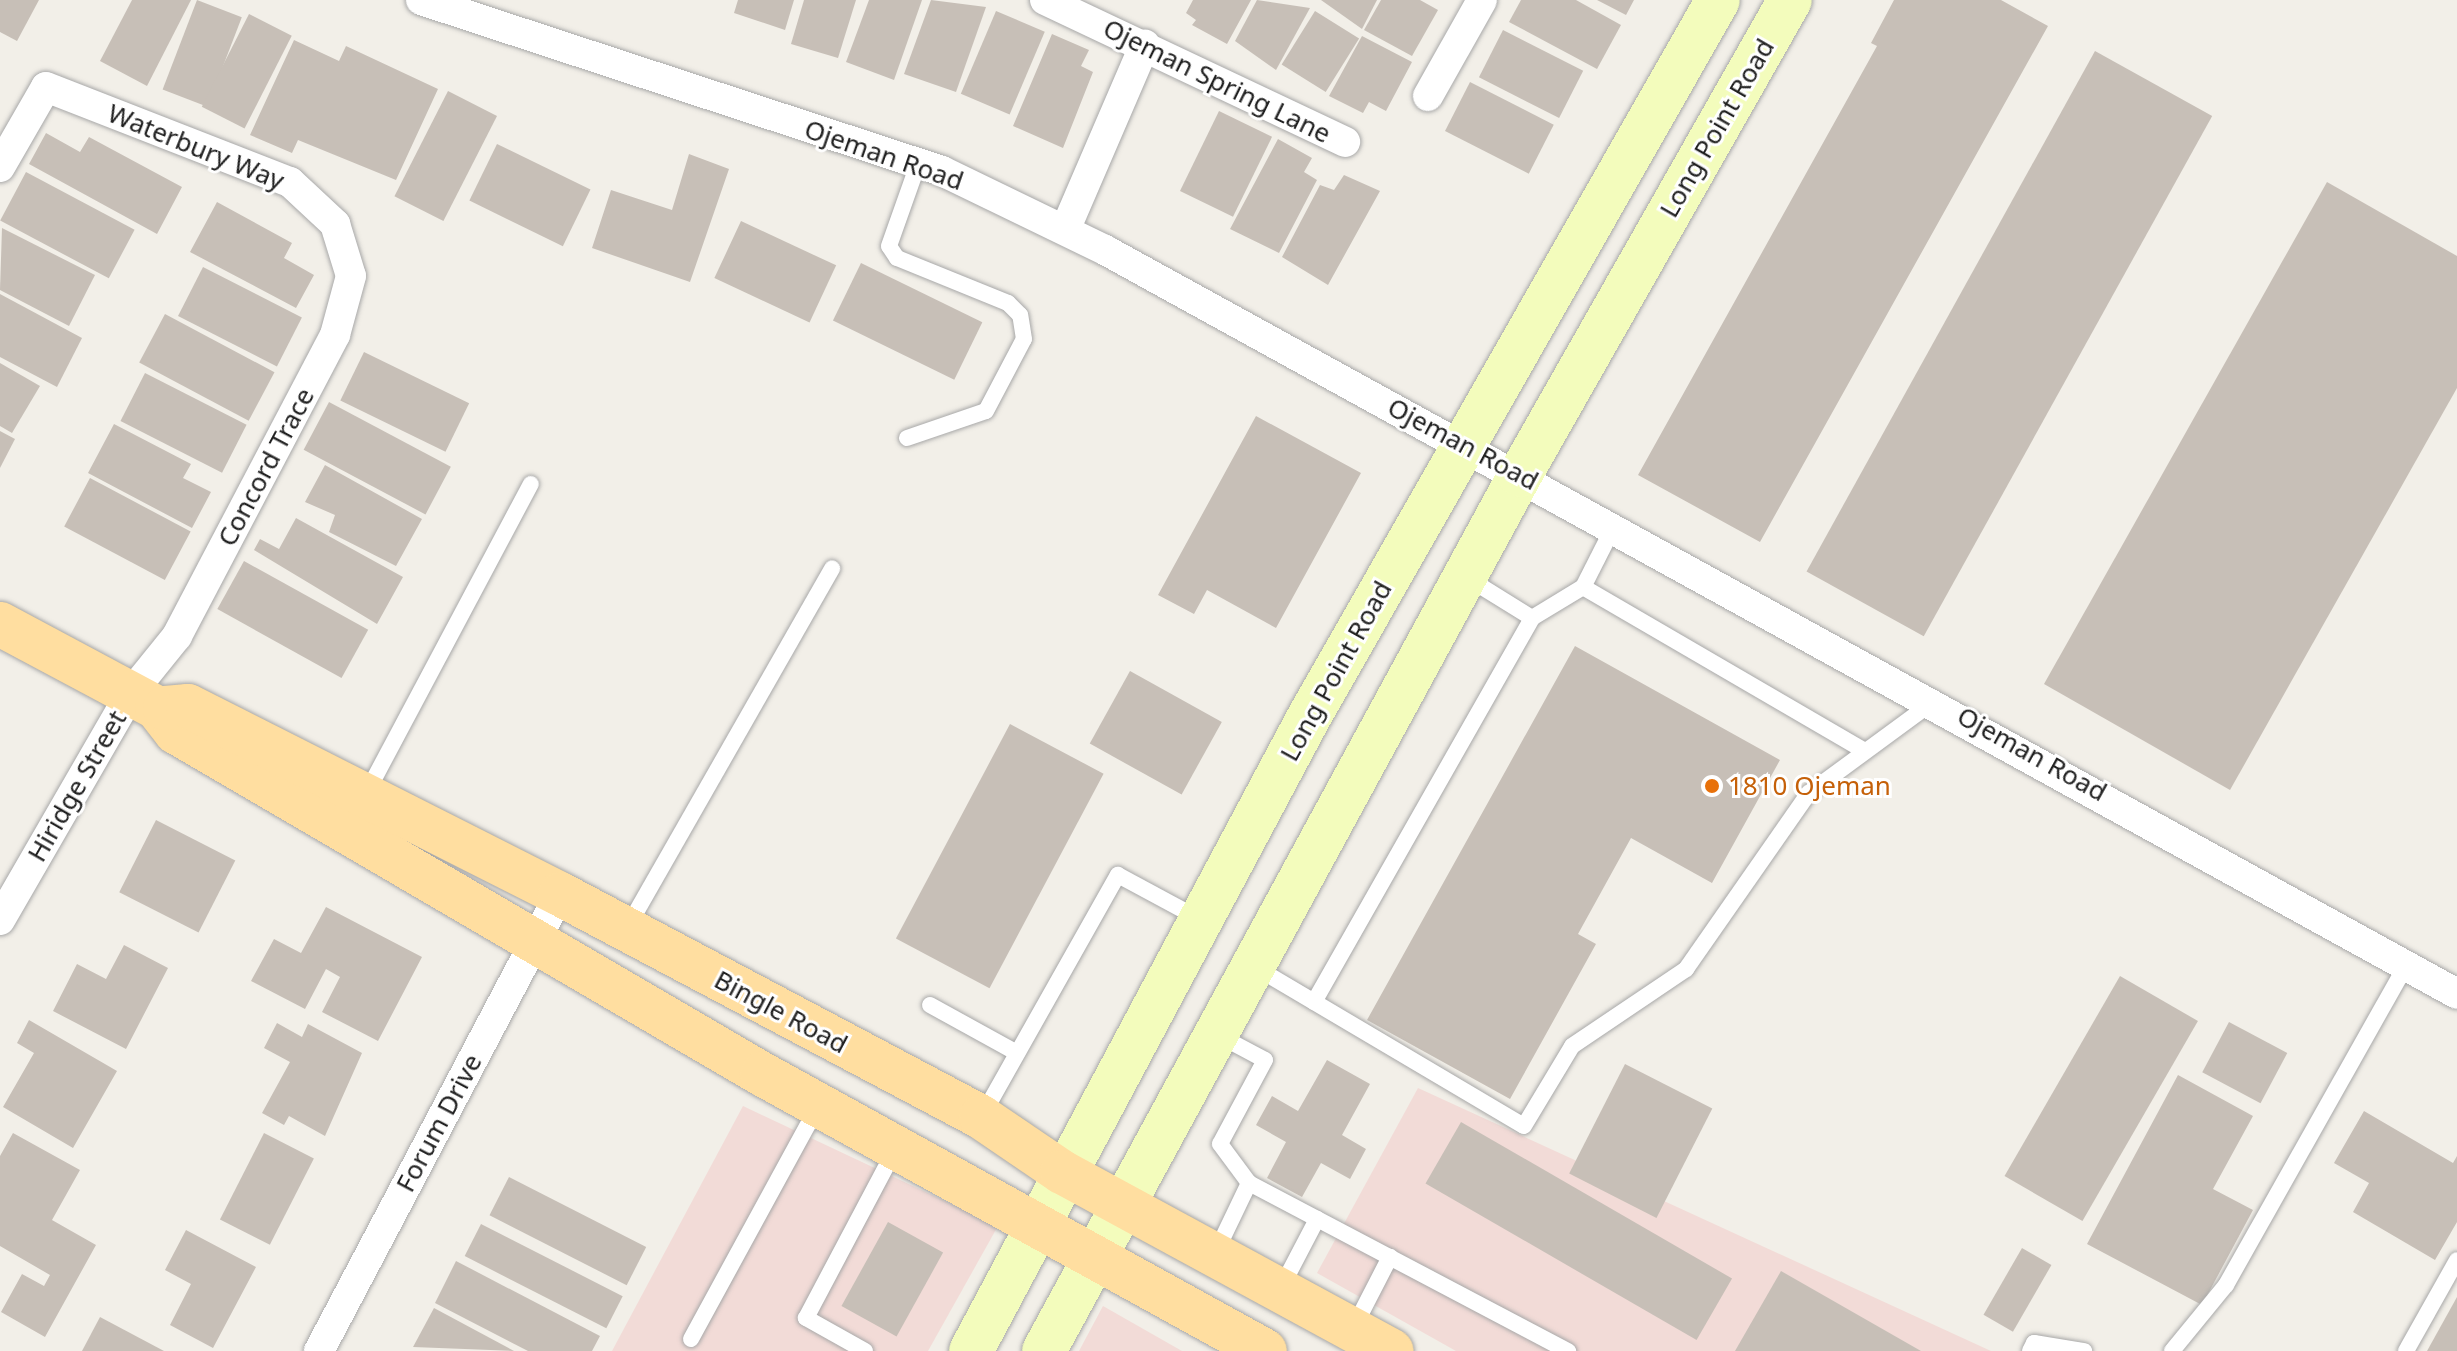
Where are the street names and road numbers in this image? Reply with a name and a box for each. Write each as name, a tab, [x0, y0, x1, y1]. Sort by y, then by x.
street label: Ojeman Spring Lane	[1098, 12, 1336, 150]
street label: Long Point Road	[1653, 33, 1781, 223]
street label: Waterbury Way	[103, 97, 289, 197]
street label: Ojeman Road	[800, 113, 968, 197]
street label: Concord Trace	[211, 383, 321, 551]
street label: Ojeman Road	[1382, 391, 1544, 497]
street label: Long Point Road	[1274, 576, 1398, 766]
street label: Ojeman Road	[1952, 700, 2112, 808]
street label: Hiridge Street	[21, 705, 133, 867]
street label: Bingle Road	[709, 964, 853, 1060]
street label: Forum Drive	[390, 1049, 488, 1197]

